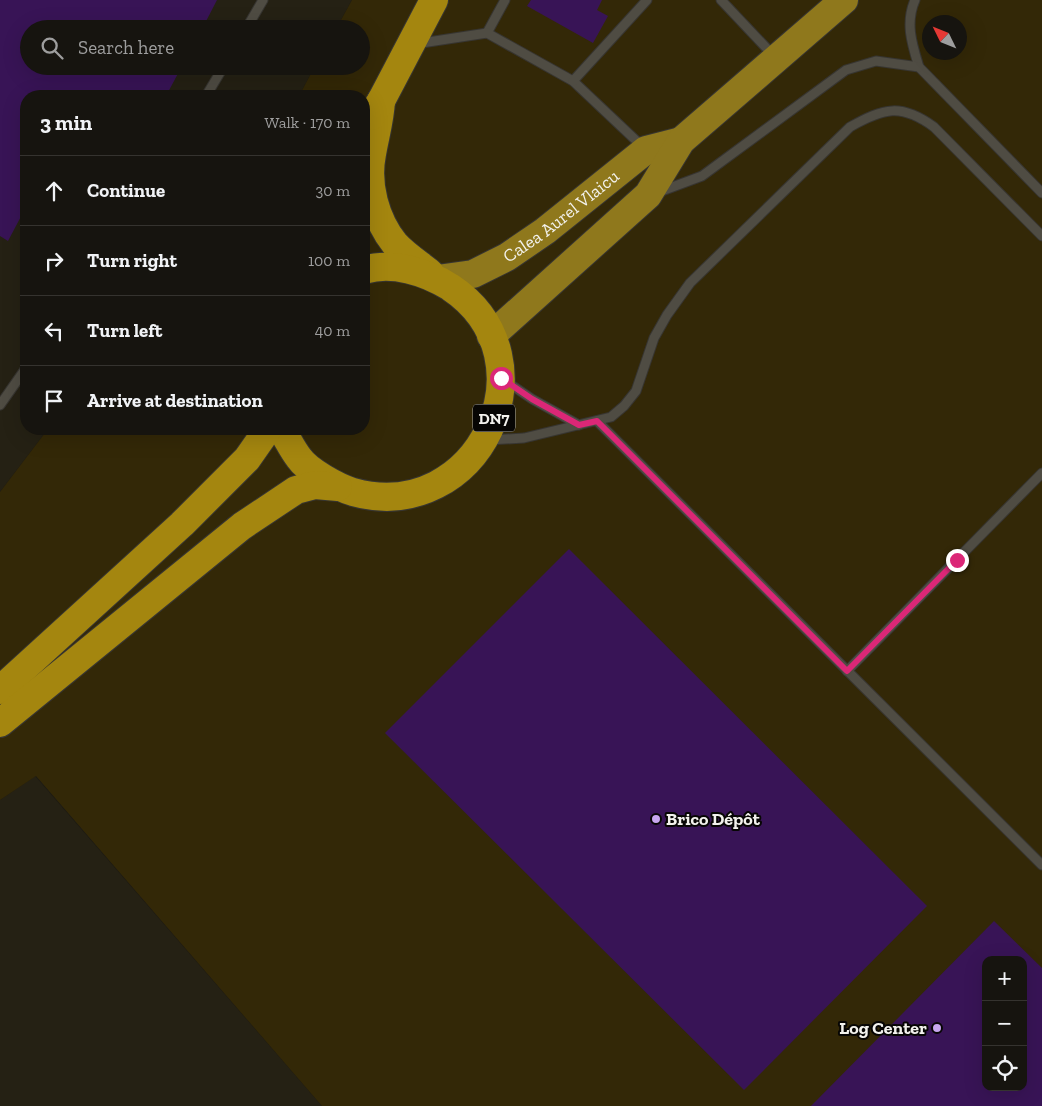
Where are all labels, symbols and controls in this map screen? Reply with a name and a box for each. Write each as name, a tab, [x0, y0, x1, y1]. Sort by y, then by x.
north arrow	[922, 15, 967, 60]
search box	[20, 20, 370, 75]
icon: search	[38, 34, 66, 62]
text: Search here	[78, 36, 174, 59]
text: 3 min	[40, 110, 92, 135]
text: Walk · 170 m	[265, 113, 350, 132]
street label: Calea Aurel Vlaicu	[499, 165, 623, 267]
icon: ahead	[40, 177, 68, 205]
text: Continue	[87, 179, 165, 202]
text: 30 m	[316, 181, 350, 200]
icon: right	[40, 247, 68, 275]
text: Turn right	[87, 249, 177, 272]
text: 100 m	[308, 251, 350, 270]
icon: left	[40, 317, 68, 345]
text: Turn left	[87, 319, 162, 342]
text: 40 m	[315, 321, 350, 340]
route start	[490, 367, 513, 390]
icon: arrive	[40, 387, 68, 415]
text: Arrive at destination	[87, 389, 263, 412]
road number: DN7	[473, 404, 515, 432]
route end	[946, 549, 969, 572]
place label: Brico Dépôt	[666, 808, 761, 830]
marker: Brico Dépôt	[650, 813, 662, 825]
map controls	[982, 956, 1027, 1091]
button: +	[982, 956, 1027, 1001]
button: −	[982, 1001, 1027, 1046]
place label: Log Center	[839, 1017, 927, 1039]
marker: Log Center	[931, 1022, 943, 1034]
button: locate	[982, 1046, 1027, 1091]

